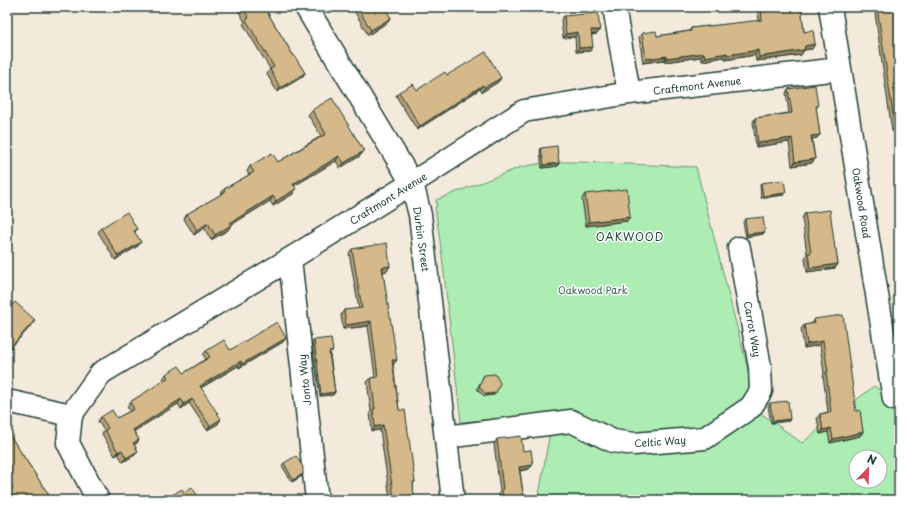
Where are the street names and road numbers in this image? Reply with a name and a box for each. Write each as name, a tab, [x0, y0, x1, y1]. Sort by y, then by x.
street label: Craftmont Avenue	[652, 72, 742, 98]
street label: Oakwood Road	[849, 167, 875, 240]
street label: Craftmont Avenue	[346, 168, 430, 228]
street label: Durbin Street	[410, 205, 434, 273]
street label: Carrot Way	[741, 300, 765, 358]
street label: Jonto Way	[294, 353, 314, 406]
street label: Celtic Way	[634, 432, 687, 450]

